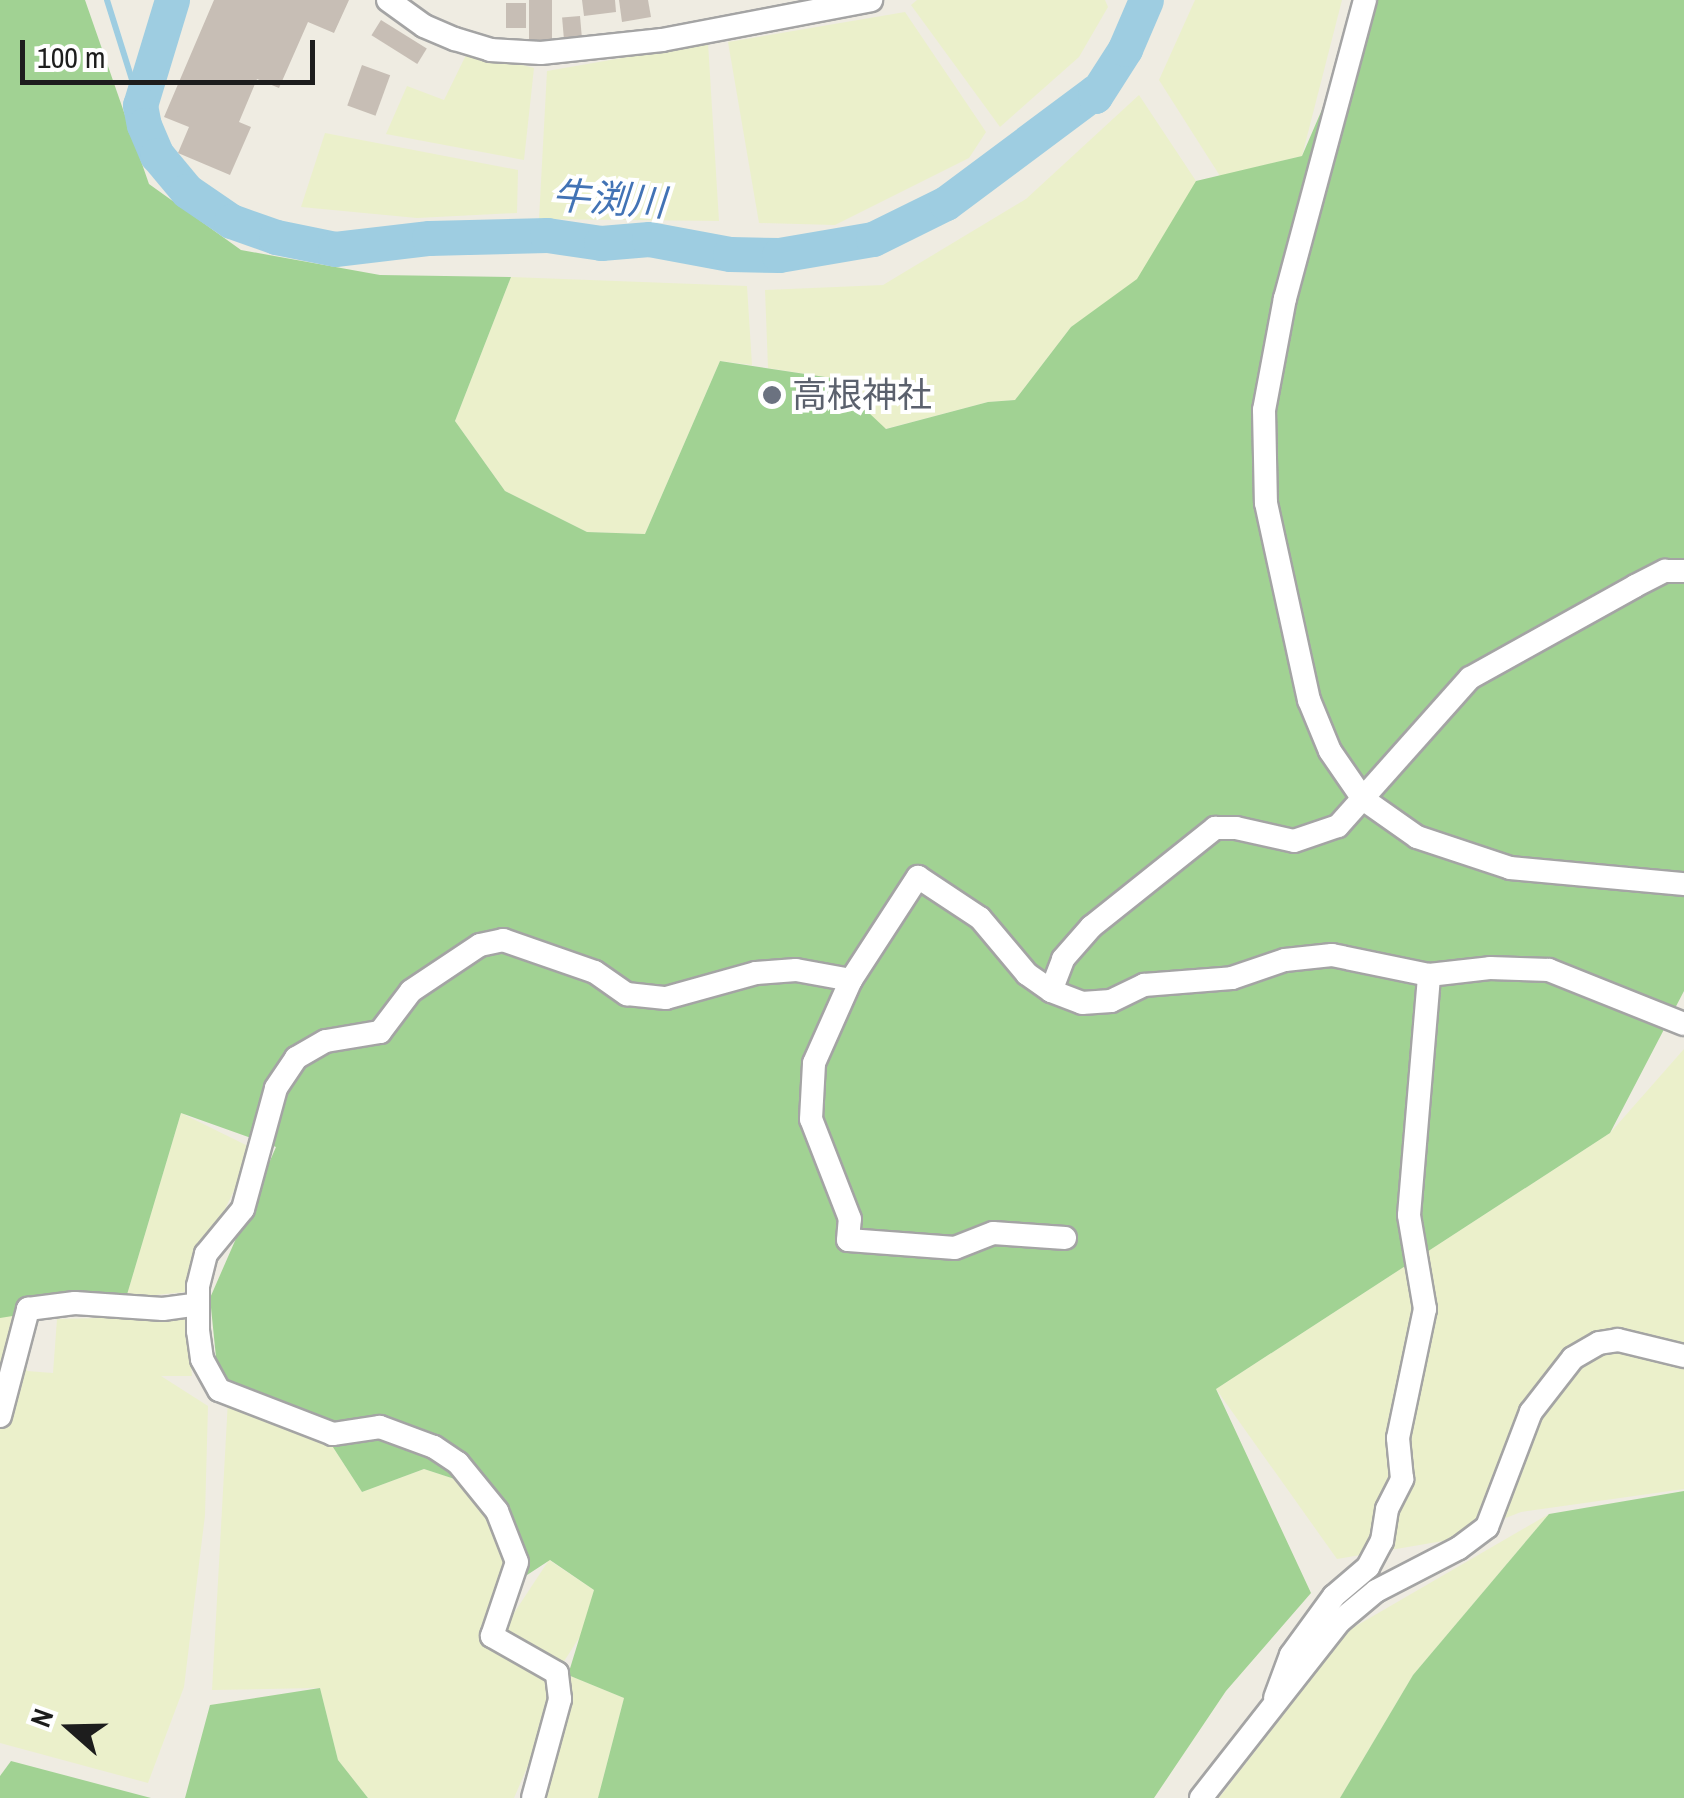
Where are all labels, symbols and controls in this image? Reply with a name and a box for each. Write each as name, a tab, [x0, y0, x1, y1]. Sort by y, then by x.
scale bar	[25, 20, 320, 82]
text: 100 m	[37, 37, 105, 77]
water label: 牛渕川	[551, 172, 667, 226]
place label: 高根神社	[792, 374, 932, 416]
marker: 高根神社	[761, 384, 783, 406]
north arrow	[20, 1678, 120, 1778]
text: N	[21, 1703, 62, 1732]

